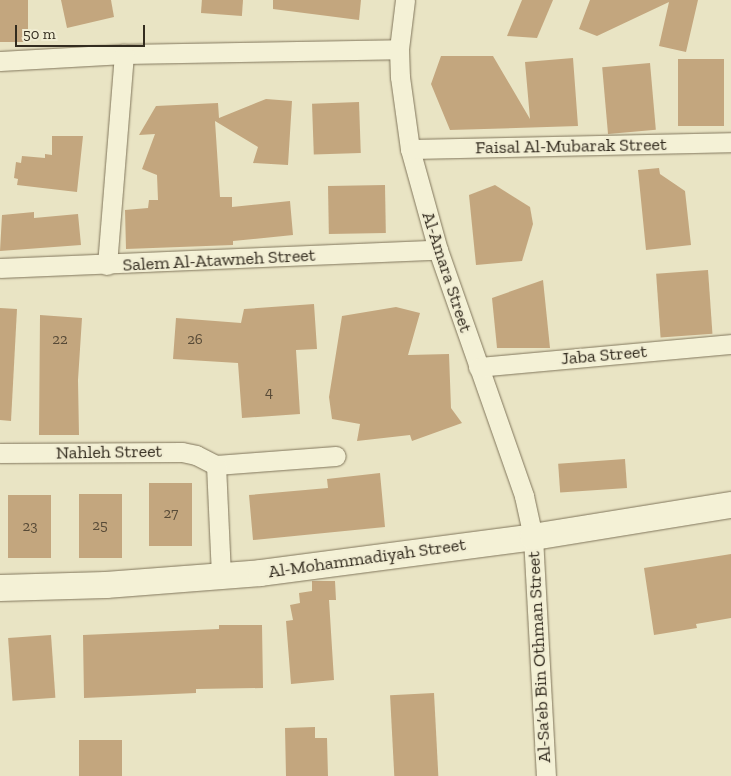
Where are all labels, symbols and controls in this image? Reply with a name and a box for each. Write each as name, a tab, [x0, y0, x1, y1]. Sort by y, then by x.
scale bar	[18, 15, 148, 47]
text: 50 m	[23, 25, 56, 43]
street label: Faisal Al-Mubarak Street	[475, 134, 667, 158]
street label: Al-Amara Street	[417, 209, 477, 335]
street label: Salem Al-Atawneh Street	[122, 244, 316, 276]
house number: 22	[52, 331, 68, 349]
house number: 26	[187, 331, 203, 349]
street label: Jaba Street	[560, 340, 648, 370]
house number: 4	[265, 384, 273, 402]
street label: Nahleh Street	[56, 440, 162, 464]
house number: 27	[164, 505, 178, 523]
house number: 25	[92, 517, 108, 535]
house number: 23	[22, 518, 38, 536]
street label: Al-Mohammadiyah Street	[267, 533, 467, 583]
street label: Al-Sa‘eb Bin Othman Street	[523, 551, 555, 763]

